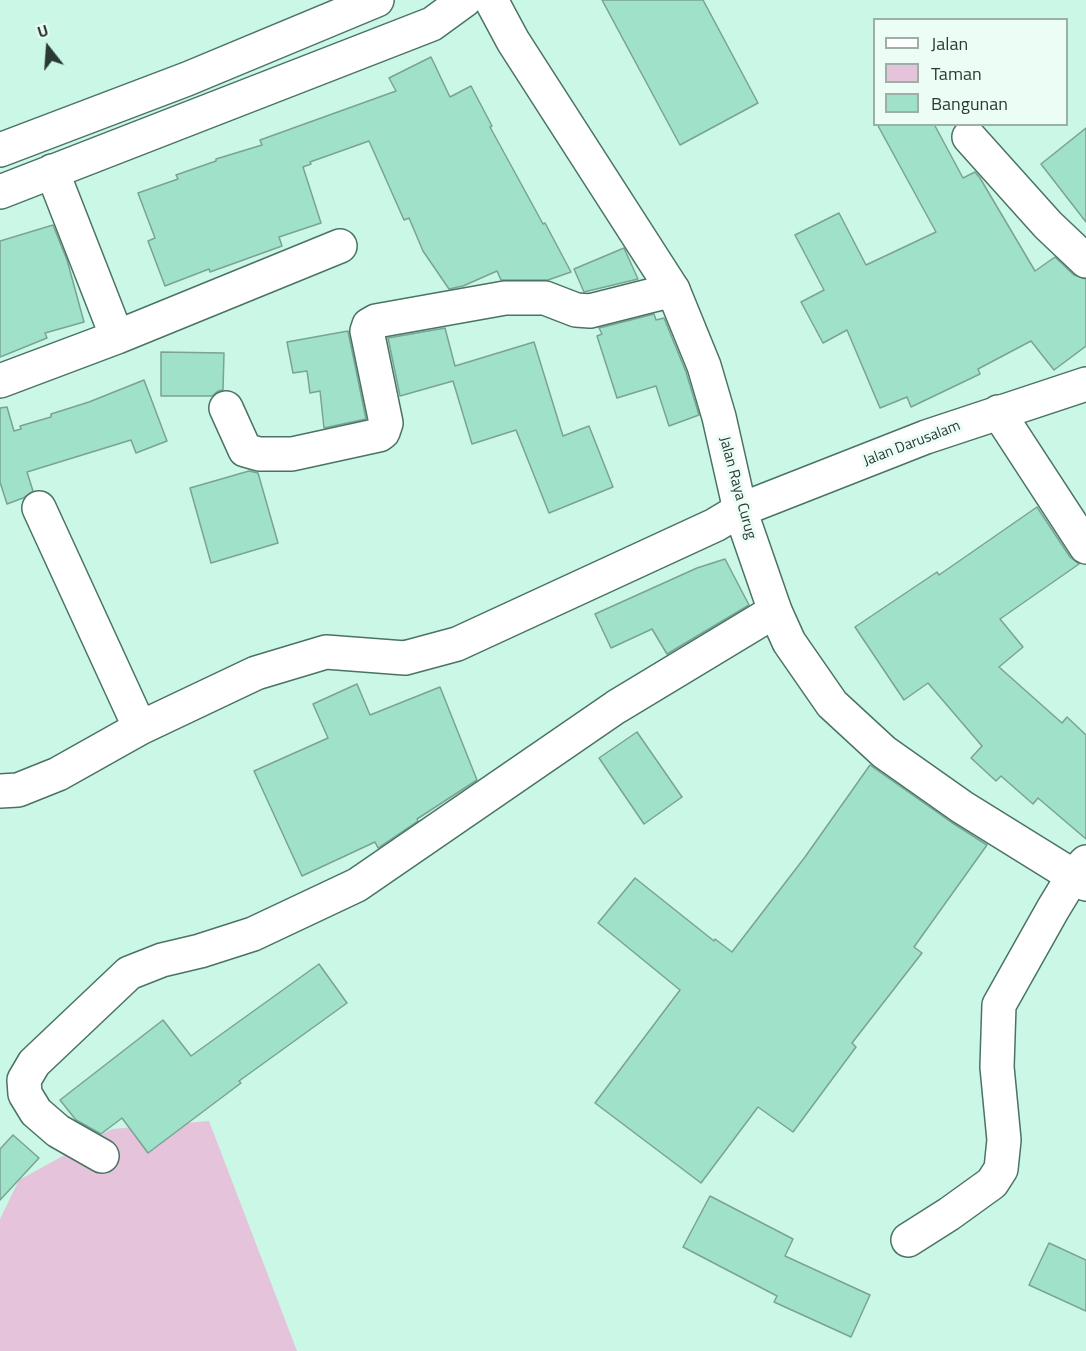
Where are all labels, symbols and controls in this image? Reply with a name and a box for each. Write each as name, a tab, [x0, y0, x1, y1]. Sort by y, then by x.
north arrow	[18, 18, 78, 78]
text: U	[34, 18, 51, 44]
legend	[873, 18, 1068, 126]
text: Jalan	[931, 30, 968, 57]
text: Taman	[931, 60, 982, 87]
text: Bangunan	[931, 90, 1008, 117]
street label: Jalan Darusalam	[861, 417, 963, 471]
street label: Jalan Raya Curug	[715, 435, 759, 541]

